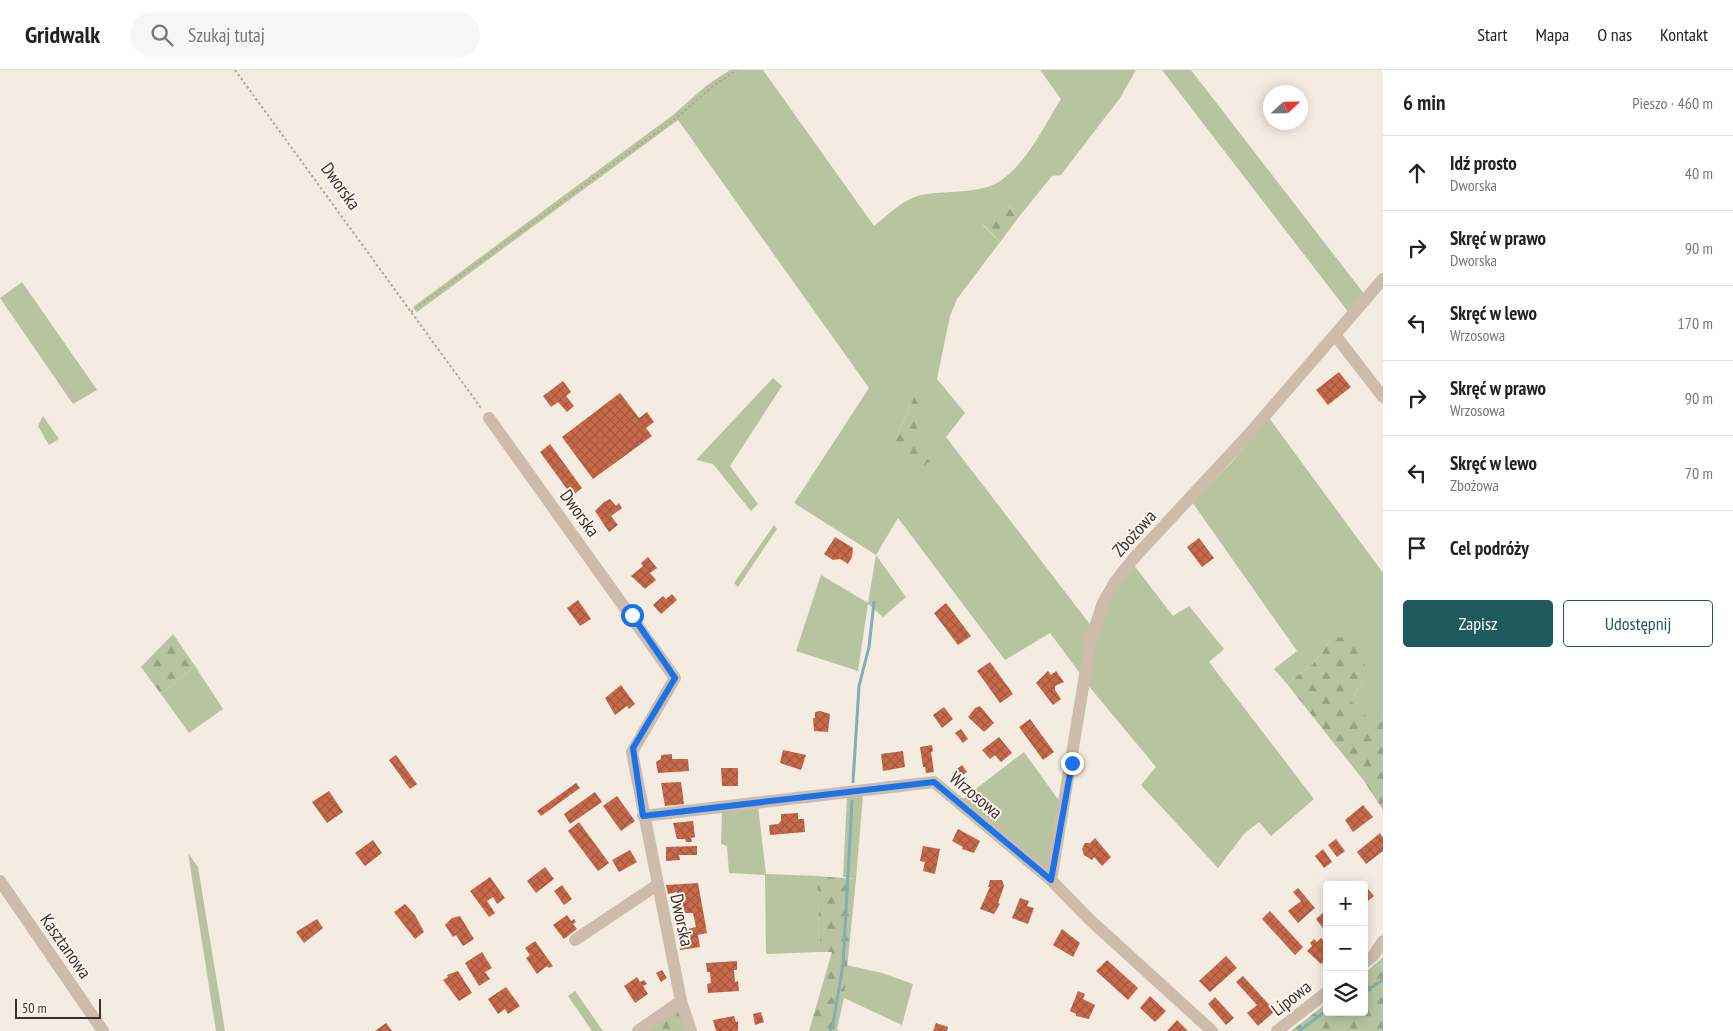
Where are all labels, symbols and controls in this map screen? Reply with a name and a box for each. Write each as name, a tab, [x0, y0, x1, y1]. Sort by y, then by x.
search box	[130, 12, 480, 57]
text: Gridwalk	[25, 19, 100, 50]
icon: search	[148, 21, 176, 49]
text: Szukaj tutaj	[188, 23, 265, 47]
text: Start	[1477, 23, 1507, 46]
text: Mapa	[1535, 23, 1569, 46]
text: O nas	[1597, 23, 1632, 46]
text: Kontakt	[1660, 23, 1708, 46]
north arrow	[1263, 85, 1308, 130]
text: 6 min	[1403, 89, 1445, 116]
text: Pieszo · 460 m	[1632, 93, 1713, 113]
text: Idź prosto	[1450, 151, 1517, 175]
street label: Dworska	[316, 158, 366, 214]
icon: ahead	[1403, 159, 1431, 187]
text: 40 m	[1685, 163, 1713, 183]
text: Dworska	[1450, 175, 1497, 195]
text: Skręć w prawo	[1450, 226, 1546, 250]
icon: right	[1403, 234, 1431, 262]
text: 90 m	[1685, 238, 1713, 258]
text: Dworska	[1450, 250, 1497, 270]
text: Skręć w lewo	[1450, 301, 1537, 325]
icon: left	[1403, 309, 1431, 337]
text: 170 m	[1678, 313, 1713, 333]
text: Wrzosowa	[1450, 325, 1505, 345]
text: Skręć w prawo	[1450, 376, 1546, 400]
icon: right	[1403, 384, 1431, 412]
text: 90 m	[1685, 388, 1713, 408]
text: Wrzosowa	[1450, 400, 1505, 420]
text: Skręć w lewo	[1450, 451, 1537, 475]
icon: left	[1403, 459, 1431, 487]
text: 70 m	[1685, 463, 1713, 483]
text: Zbożowa	[1450, 475, 1499, 495]
street label: Dworska	[555, 485, 605, 541]
street label: Zbożowa	[1107, 505, 1161, 561]
icon: arrive	[1403, 534, 1431, 562]
text: Cel podróży	[1450, 536, 1529, 560]
button: Zapisz	[1403, 600, 1553, 647]
button: Udostępnij	[1563, 600, 1713, 647]
route start	[621, 604, 644, 627]
route end	[1061, 752, 1084, 775]
street label: Wrzosowa	[945, 766, 1007, 824]
map controls	[1323, 881, 1368, 1016]
button: +	[1323, 881, 1368, 926]
street label: Dworska	[665, 892, 699, 948]
street label: Kasztanowa	[35, 909, 97, 983]
button: −	[1323, 926, 1368, 971]
button: layers	[1323, 971, 1368, 1016]
street label: Lipowa	[1266, 975, 1316, 1021]
scale bar	[15, 996, 101, 1019]
text: 50 m	[22, 999, 47, 1017]

